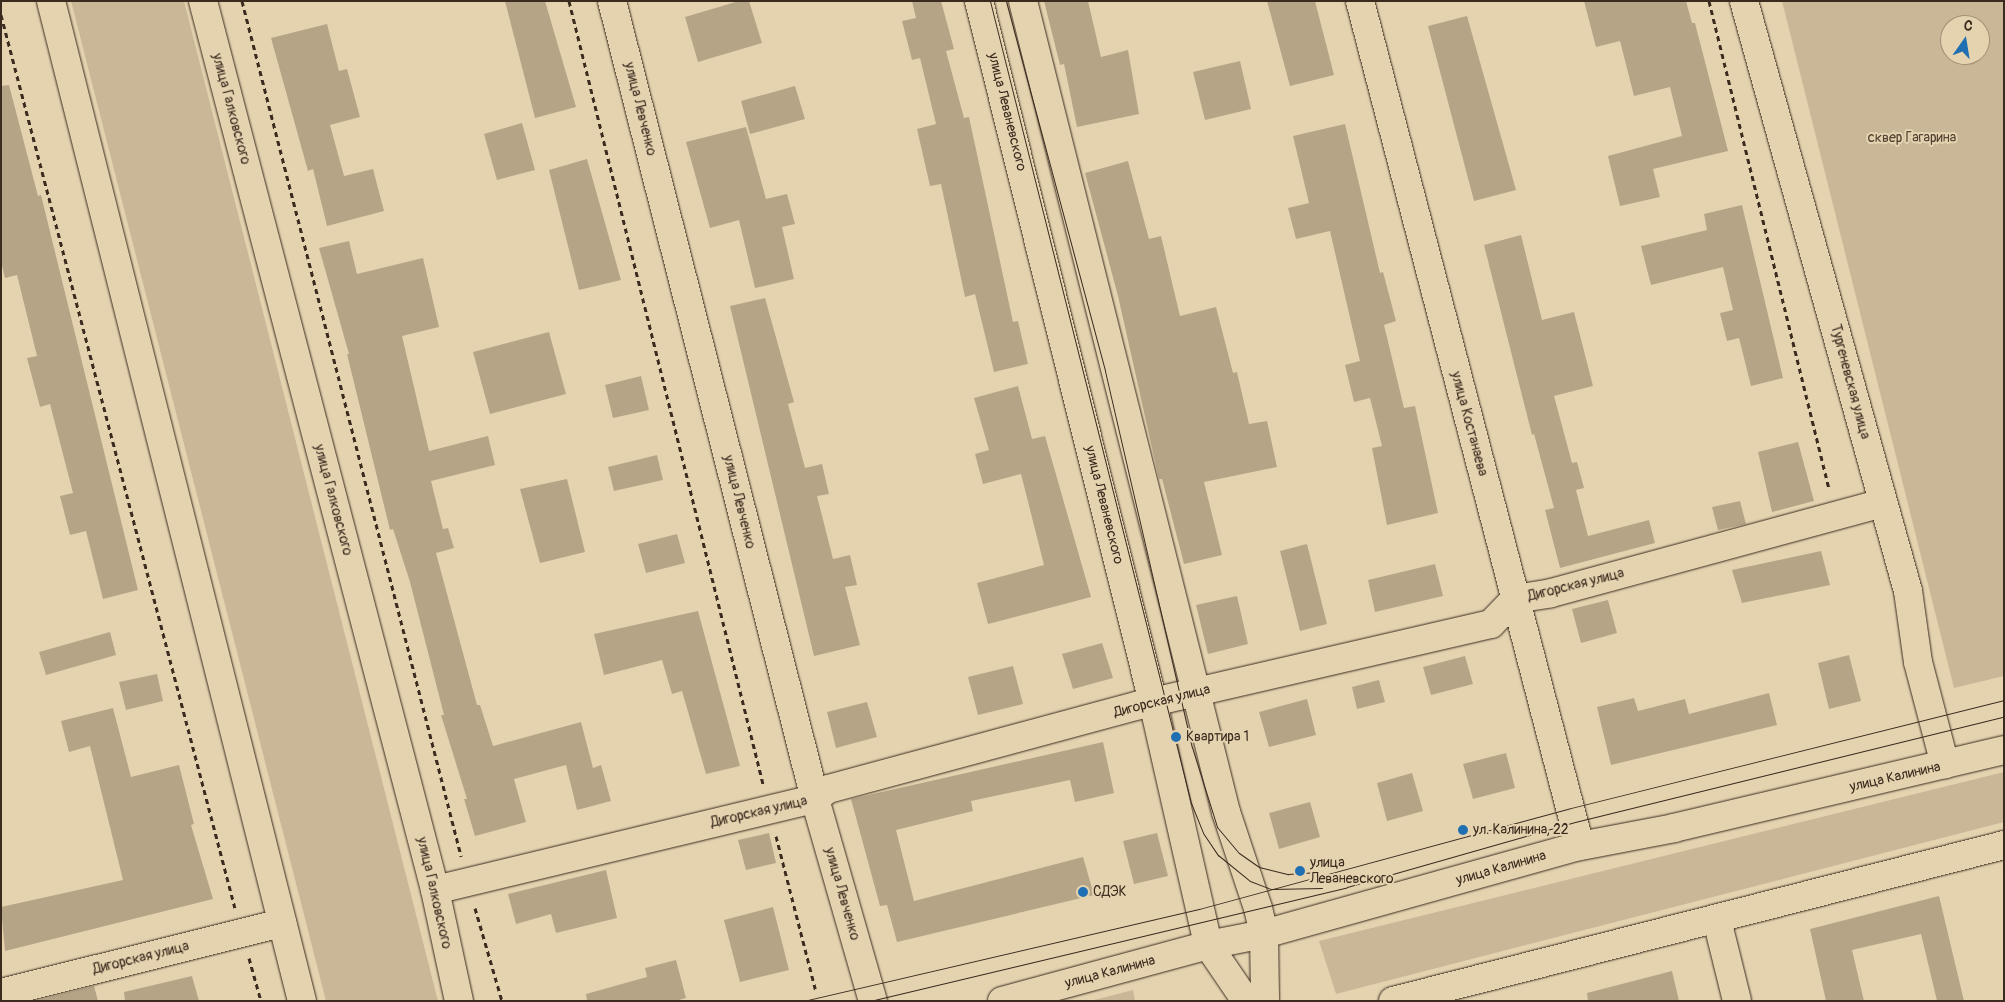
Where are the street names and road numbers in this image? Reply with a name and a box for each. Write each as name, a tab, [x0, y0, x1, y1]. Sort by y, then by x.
street label: улица Леваневского	[984, 51, 1030, 173]
street label: улица Галковского	[208, 52, 254, 166]
street label: улица Левченко	[620, 60, 660, 158]
street label: Тургеневская улица	[1827, 323, 1873, 441]
street label: улица Костанаева	[1447, 370, 1491, 478]
street label: улица Галковского	[310, 443, 356, 557]
street label: улица Леваневского	[1081, 444, 1127, 566]
street label: улица Левченко	[719, 453, 759, 551]
street label: Дигорская улица	[1526, 565, 1626, 605]
street label: Дигорская улица	[1112, 681, 1212, 721]
street label: улица Калинина	[1848, 758, 1942, 796]
street label: Дигорская улица	[709, 793, 809, 831]
street label: улица Галковского	[413, 835, 455, 951]
street label: улица Левченко	[821, 846, 863, 942]
street label: улица Калинина	[1454, 847, 1548, 889]
street label: Дигорская улица	[91, 938, 191, 978]
street label: улица Калинина	[1063, 952, 1157, 992]

